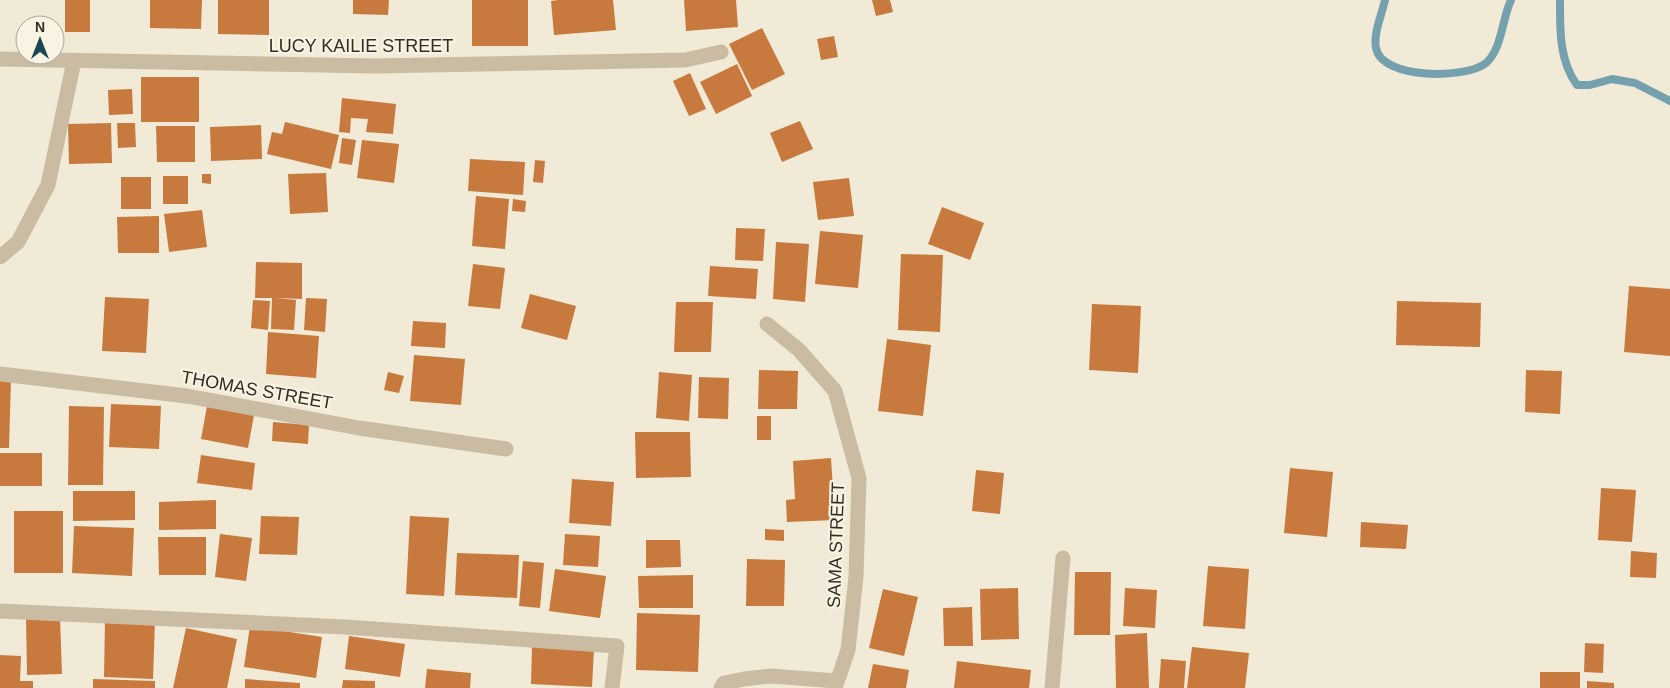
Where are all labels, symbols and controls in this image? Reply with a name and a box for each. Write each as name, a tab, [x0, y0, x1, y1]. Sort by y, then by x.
north arrow	[15, 15, 65, 65]
text: N	[35, 19, 45, 35]
street label: LUCY KAILIE STREET	[269, 36, 453, 56]
street label: THOMAS STREET	[180, 367, 334, 413]
street label: SAMA STREET	[824, 482, 848, 608]

